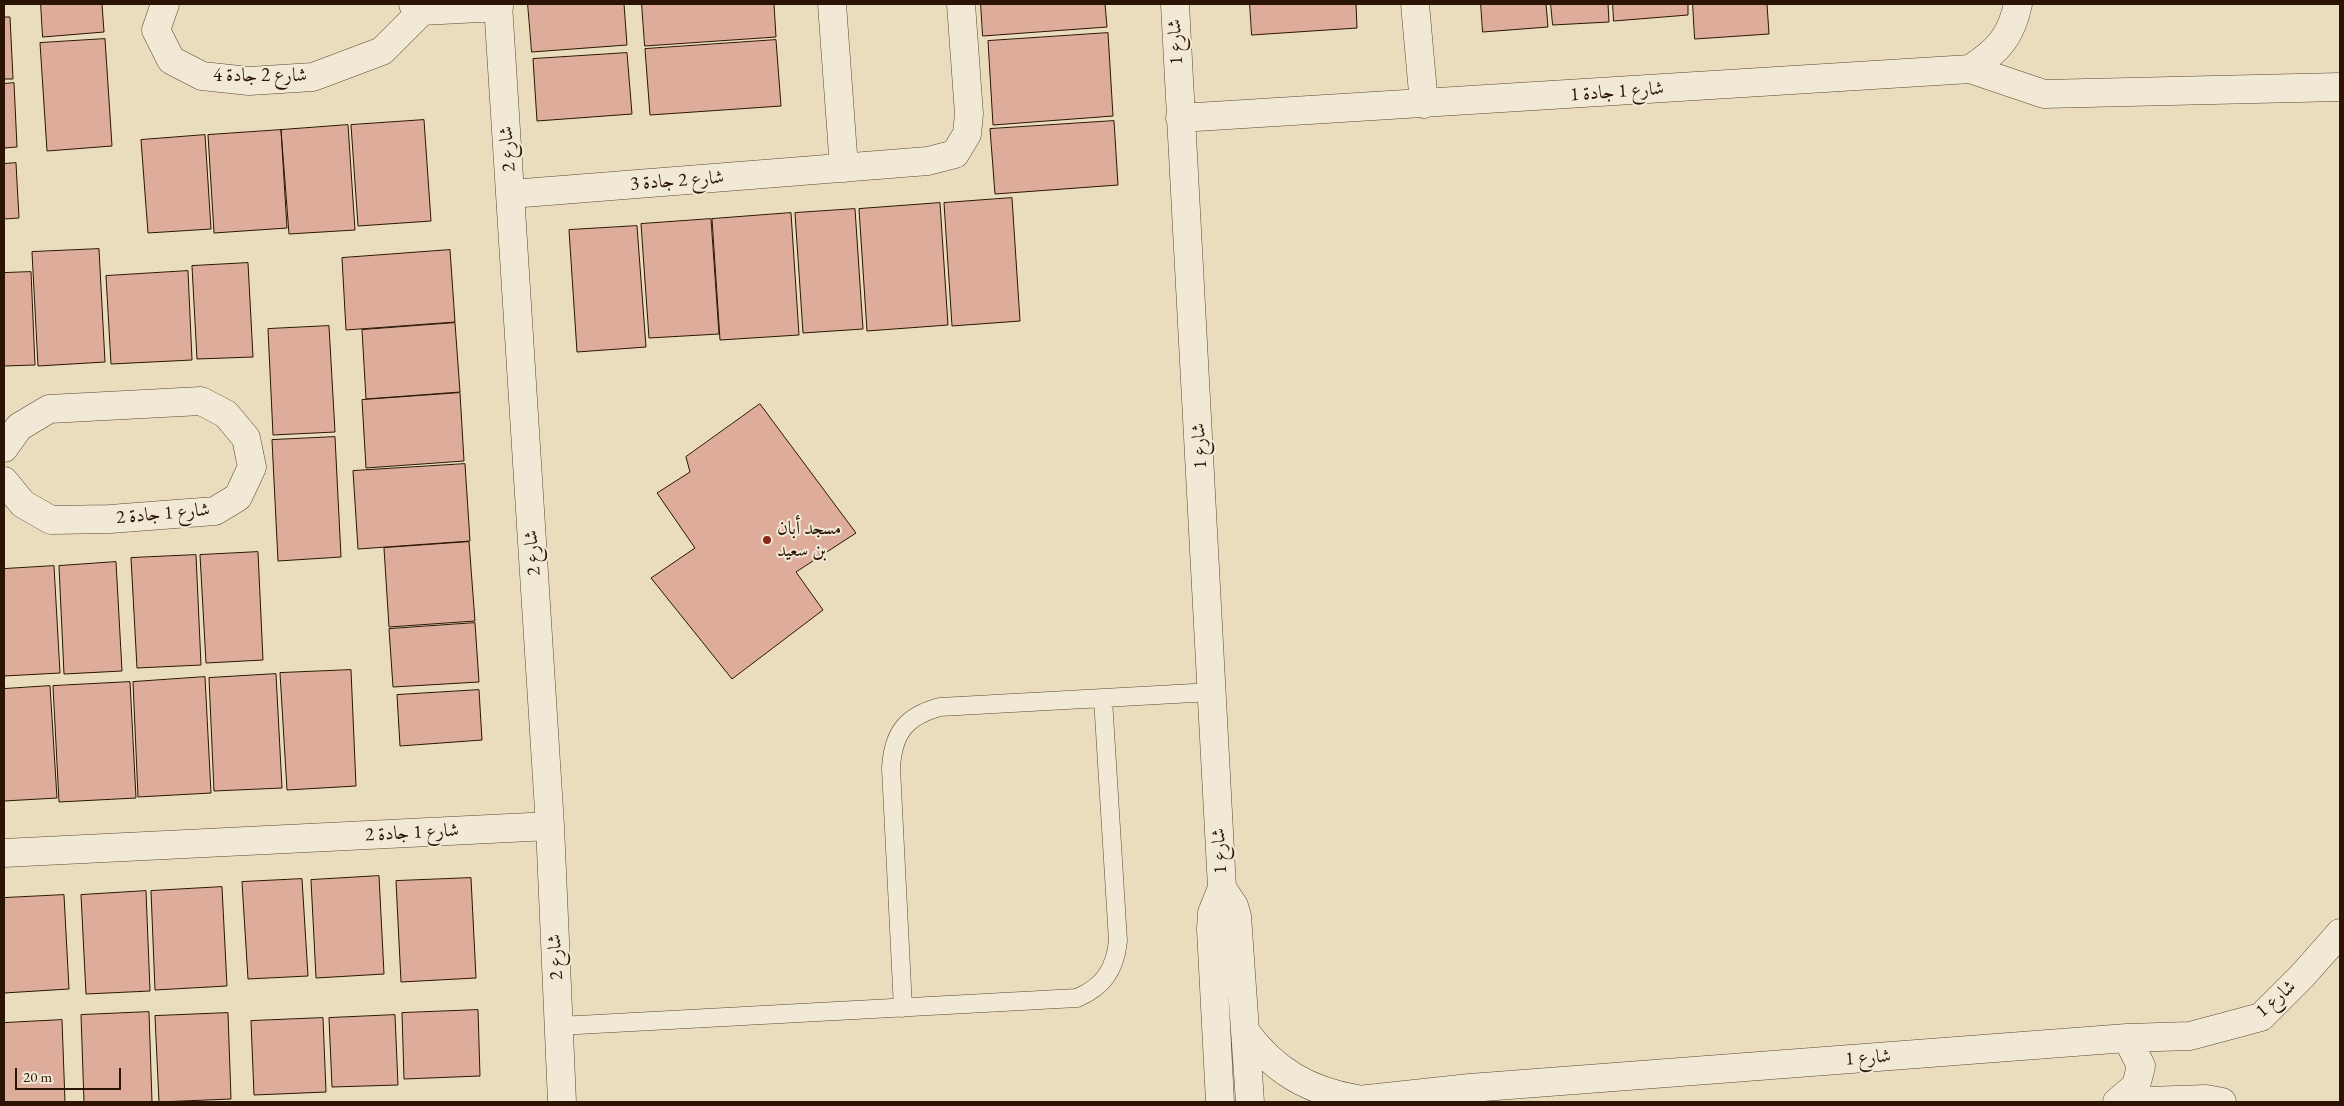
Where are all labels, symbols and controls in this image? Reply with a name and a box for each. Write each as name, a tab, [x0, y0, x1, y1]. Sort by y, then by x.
street label: شارع 1	[1163, 18, 1189, 66]
street label: شارع 2 جادة 4	[213, 65, 307, 87]
street label: شارع 1 جادة 1	[1569, 77, 1665, 107]
street label: شارع 2	[495, 125, 521, 173]
street label: شارع 2 جادة 3	[629, 166, 725, 196]
street label: شارع 1	[1187, 422, 1213, 470]
street label: شارع 1 جادة 2	[115, 499, 211, 529]
place label: مسجد أبان بن سعيد	[777, 518, 841, 562]
street label: شارع 2	[520, 529, 546, 577]
marker: مسجد أبان بن سعيد	[761, 534, 773, 546]
street label: شارع 1 جادة 2	[364, 819, 460, 847]
street label: شارع 1	[1207, 827, 1233, 875]
street label: شارع 2	[543, 933, 569, 981]
street label: شارع 1	[2251, 975, 2301, 1023]
street label: شارع 1	[1844, 1045, 1892, 1071]
scale bar	[18, 1058, 124, 1090]
text: 20 m	[23, 1067, 52, 1086]

